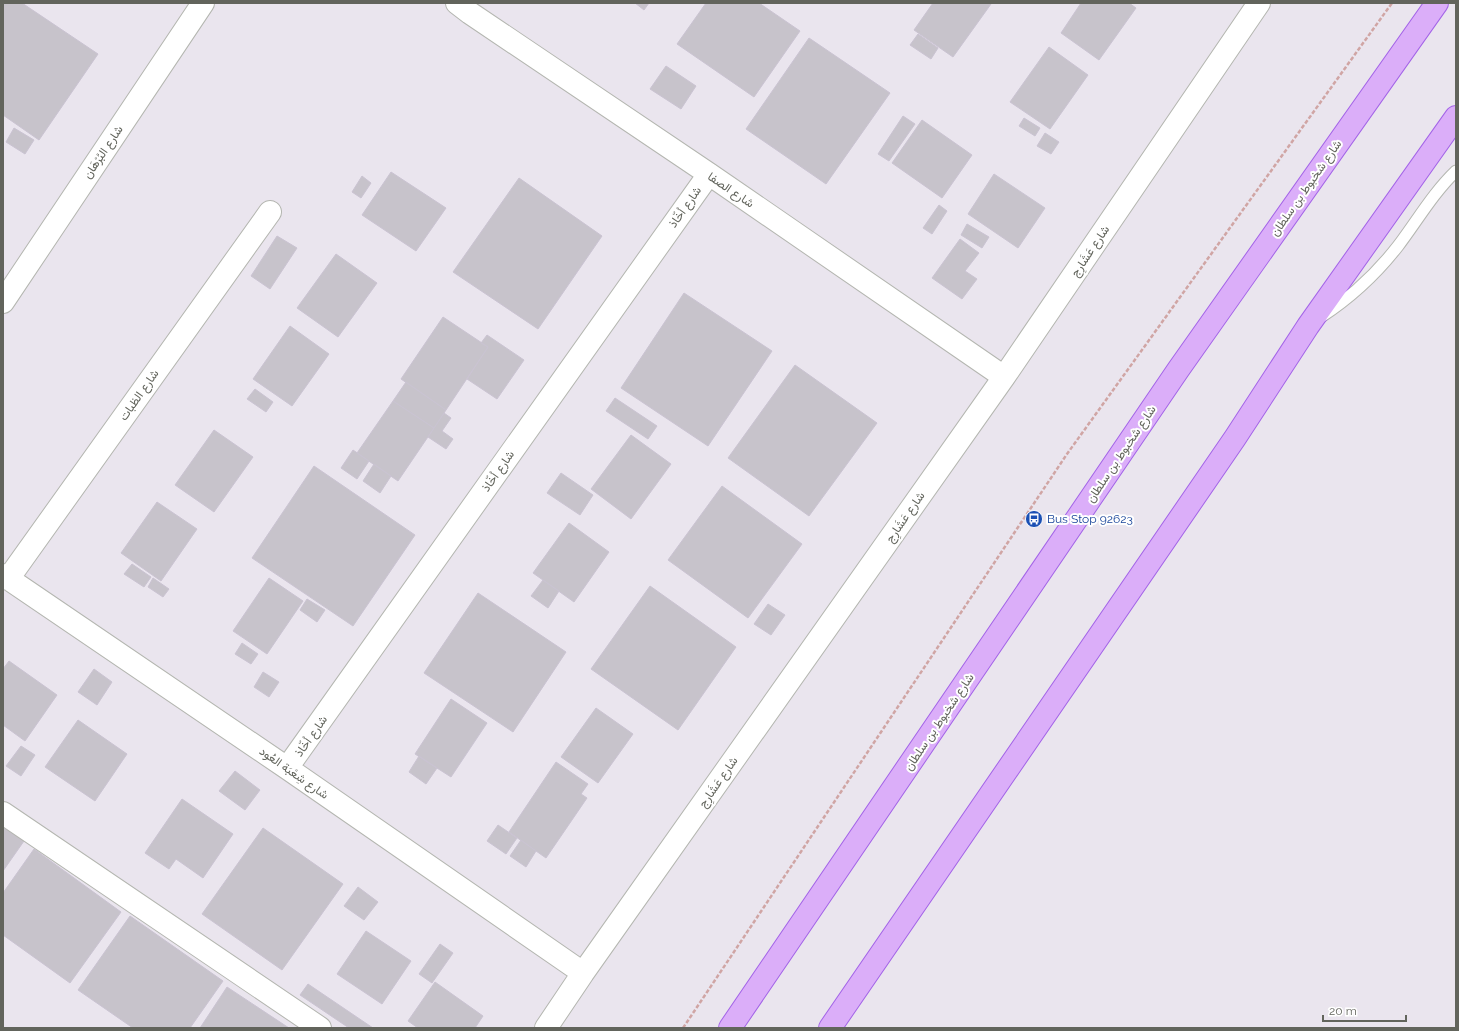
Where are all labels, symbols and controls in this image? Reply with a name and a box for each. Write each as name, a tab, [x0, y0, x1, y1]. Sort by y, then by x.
street label: شارع البُرْهَان	[80, 123, 127, 182]
street label: شارع شخبوط بن سلطان	[1268, 137, 1346, 240]
street label: شارع الصفا	[704, 169, 757, 212]
street label: شارع أخّاذ	[665, 183, 706, 231]
street label: شارع عَشَارِج	[1068, 223, 1114, 281]
street label: شارع الظبات	[116, 367, 163, 424]
street label: شارع شخبوط بن سلطان	[1083, 403, 1160, 506]
street label: شارع أخّاذ	[478, 447, 519, 495]
street label: شارع عَشَارِج	[882, 489, 929, 546]
bus stop icon: Bus Stop 92623	[1024, 509, 1044, 529]
place label: Bus Stop 92623	[1047, 512, 1133, 526]
street label: شارع شخبوط بن سلطان	[901, 671, 978, 774]
street label: شارع أخّاذ	[291, 712, 332, 760]
street label: شارع شِعْبَة العُود	[256, 744, 331, 804]
street label: شارع عَشَارِج	[695, 754, 742, 811]
scale bar	[1323, 997, 1406, 1023]
text: 20 m	[1329, 1004, 1357, 1018]

